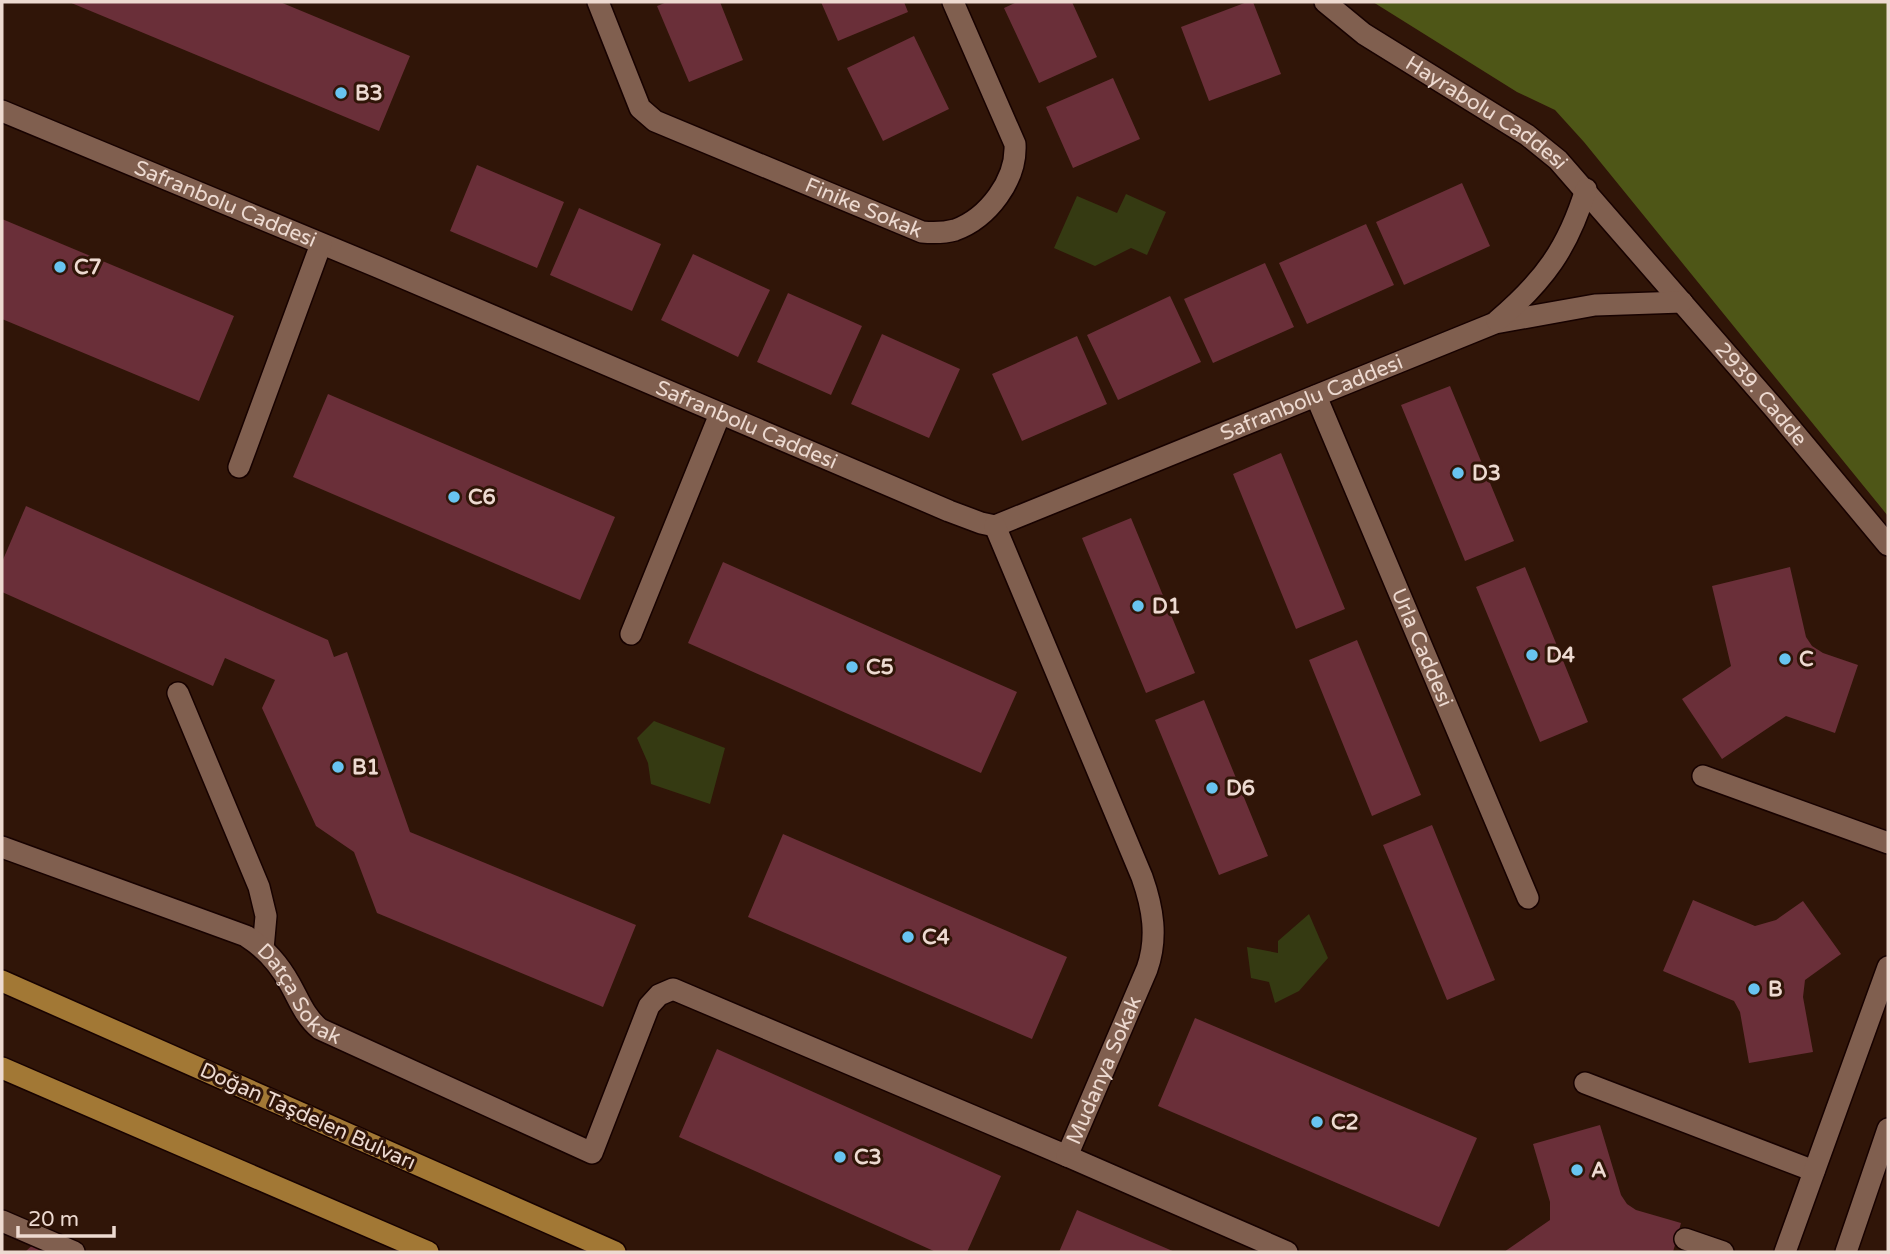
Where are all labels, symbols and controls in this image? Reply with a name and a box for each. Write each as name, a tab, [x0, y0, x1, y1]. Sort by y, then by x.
street label: Hayrabolu Caddesi	[1401, 51, 1572, 175]
place label: B3	[355, 81, 383, 106]
marker: B3	[333, 85, 349, 101]
street label: Safranbolu Caddesi	[131, 155, 320, 253]
street label: Finike Sokak	[801, 173, 926, 244]
place label: C7	[74, 255, 102, 280]
marker: C7	[52, 259, 68, 275]
street label: 2939. Cadde	[1709, 337, 1812, 451]
street label: Safranbolu Caddesi	[1217, 350, 1407, 446]
street label: Safranbolu Caddesi	[652, 375, 841, 475]
place label: D3	[1472, 461, 1501, 486]
marker: D3	[1450, 465, 1466, 481]
place label: C6	[468, 485, 496, 510]
marker: C6	[446, 489, 462, 505]
street label: Urla Caddesi	[1386, 585, 1458, 711]
place label: D1	[1152, 594, 1181, 619]
marker: D1	[1130, 598, 1146, 614]
place label: D4	[1546, 643, 1575, 668]
marker: D4	[1524, 647, 1540, 663]
place label: C	[1799, 647, 1814, 672]
marker: C	[1777, 651, 1793, 667]
place label: C5	[866, 655, 894, 680]
marker: C5	[844, 659, 860, 675]
place label: B1	[352, 755, 380, 780]
marker: B1	[330, 759, 346, 775]
place label: D6	[1226, 776, 1255, 801]
marker: D6	[1204, 780, 1220, 796]
place label: C4	[922, 925, 950, 950]
marker: C4	[900, 929, 916, 945]
street label: Datça Sokak	[252, 938, 345, 1050]
place label: B	[1768, 977, 1783, 1002]
marker: B	[1746, 981, 1762, 997]
street label: Mudanya Sokak	[1061, 992, 1147, 1148]
street label: Doğan Taşdelen Bulvarı	[196, 1058, 420, 1175]
place label: C2	[1331, 1110, 1359, 1135]
marker: C2	[1309, 1114, 1325, 1130]
place label: C3	[854, 1145, 882, 1170]
marker: C3	[832, 1149, 848, 1165]
place label: A	[1591, 1158, 1607, 1183]
marker: A	[1569, 1162, 1585, 1178]
scale bar	[18, 1194, 114, 1238]
text: 20 m	[28, 1207, 79, 1232]

